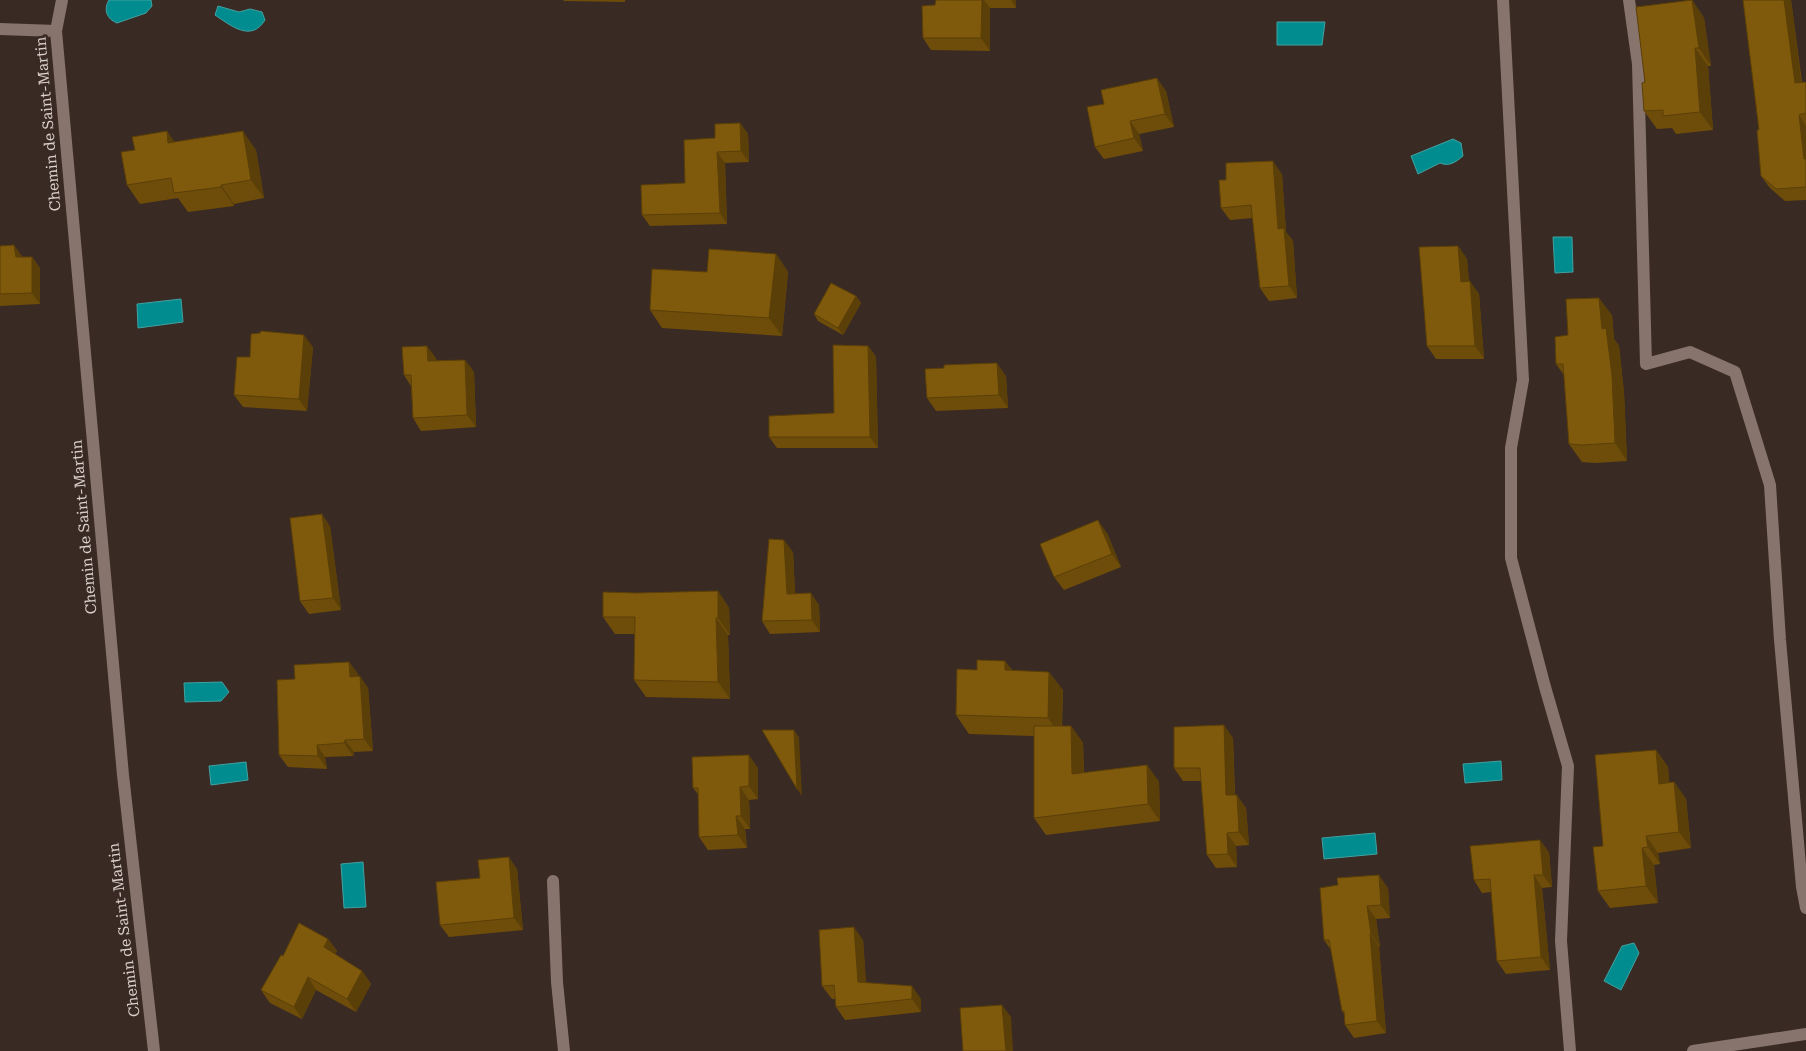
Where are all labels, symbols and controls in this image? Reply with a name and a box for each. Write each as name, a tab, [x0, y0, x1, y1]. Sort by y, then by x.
street label: Chemin de Saint-Martin	[31, 36, 65, 212]
street label: Chemin de Saint-Martin	[67, 439, 101, 615]
street label: Chemin de Saint-Martin	[104, 842, 144, 1018]

